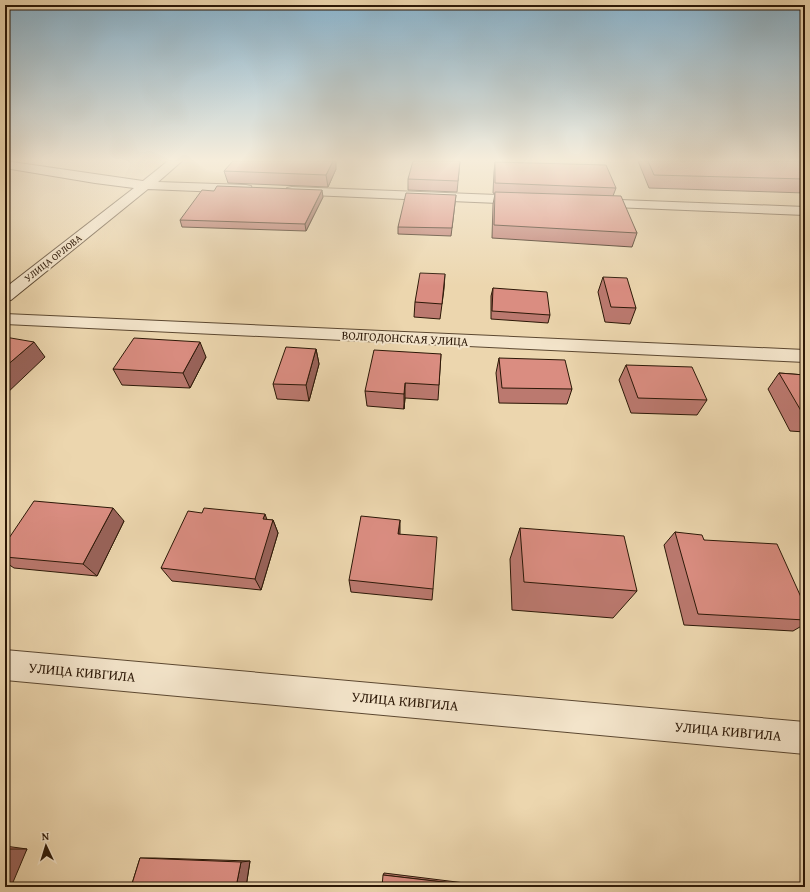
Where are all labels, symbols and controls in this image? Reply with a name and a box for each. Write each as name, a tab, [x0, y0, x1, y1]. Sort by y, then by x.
street label: УЛИЦА ОРЛОВА	[21, 231, 85, 285]
street label: ВОЛГОДОНСКАЯ УЛИЦА	[341, 326, 469, 350]
street label: УЛИЦА КИВГИЛА	[28, 657, 137, 687]
street label: УЛИЦА КИВГИЛА	[351, 686, 460, 716]
street label: УЛИЦА КИВГИЛА	[674, 716, 783, 746]
north arrow	[26, 826, 66, 866]
text: N	[41, 828, 50, 844]

